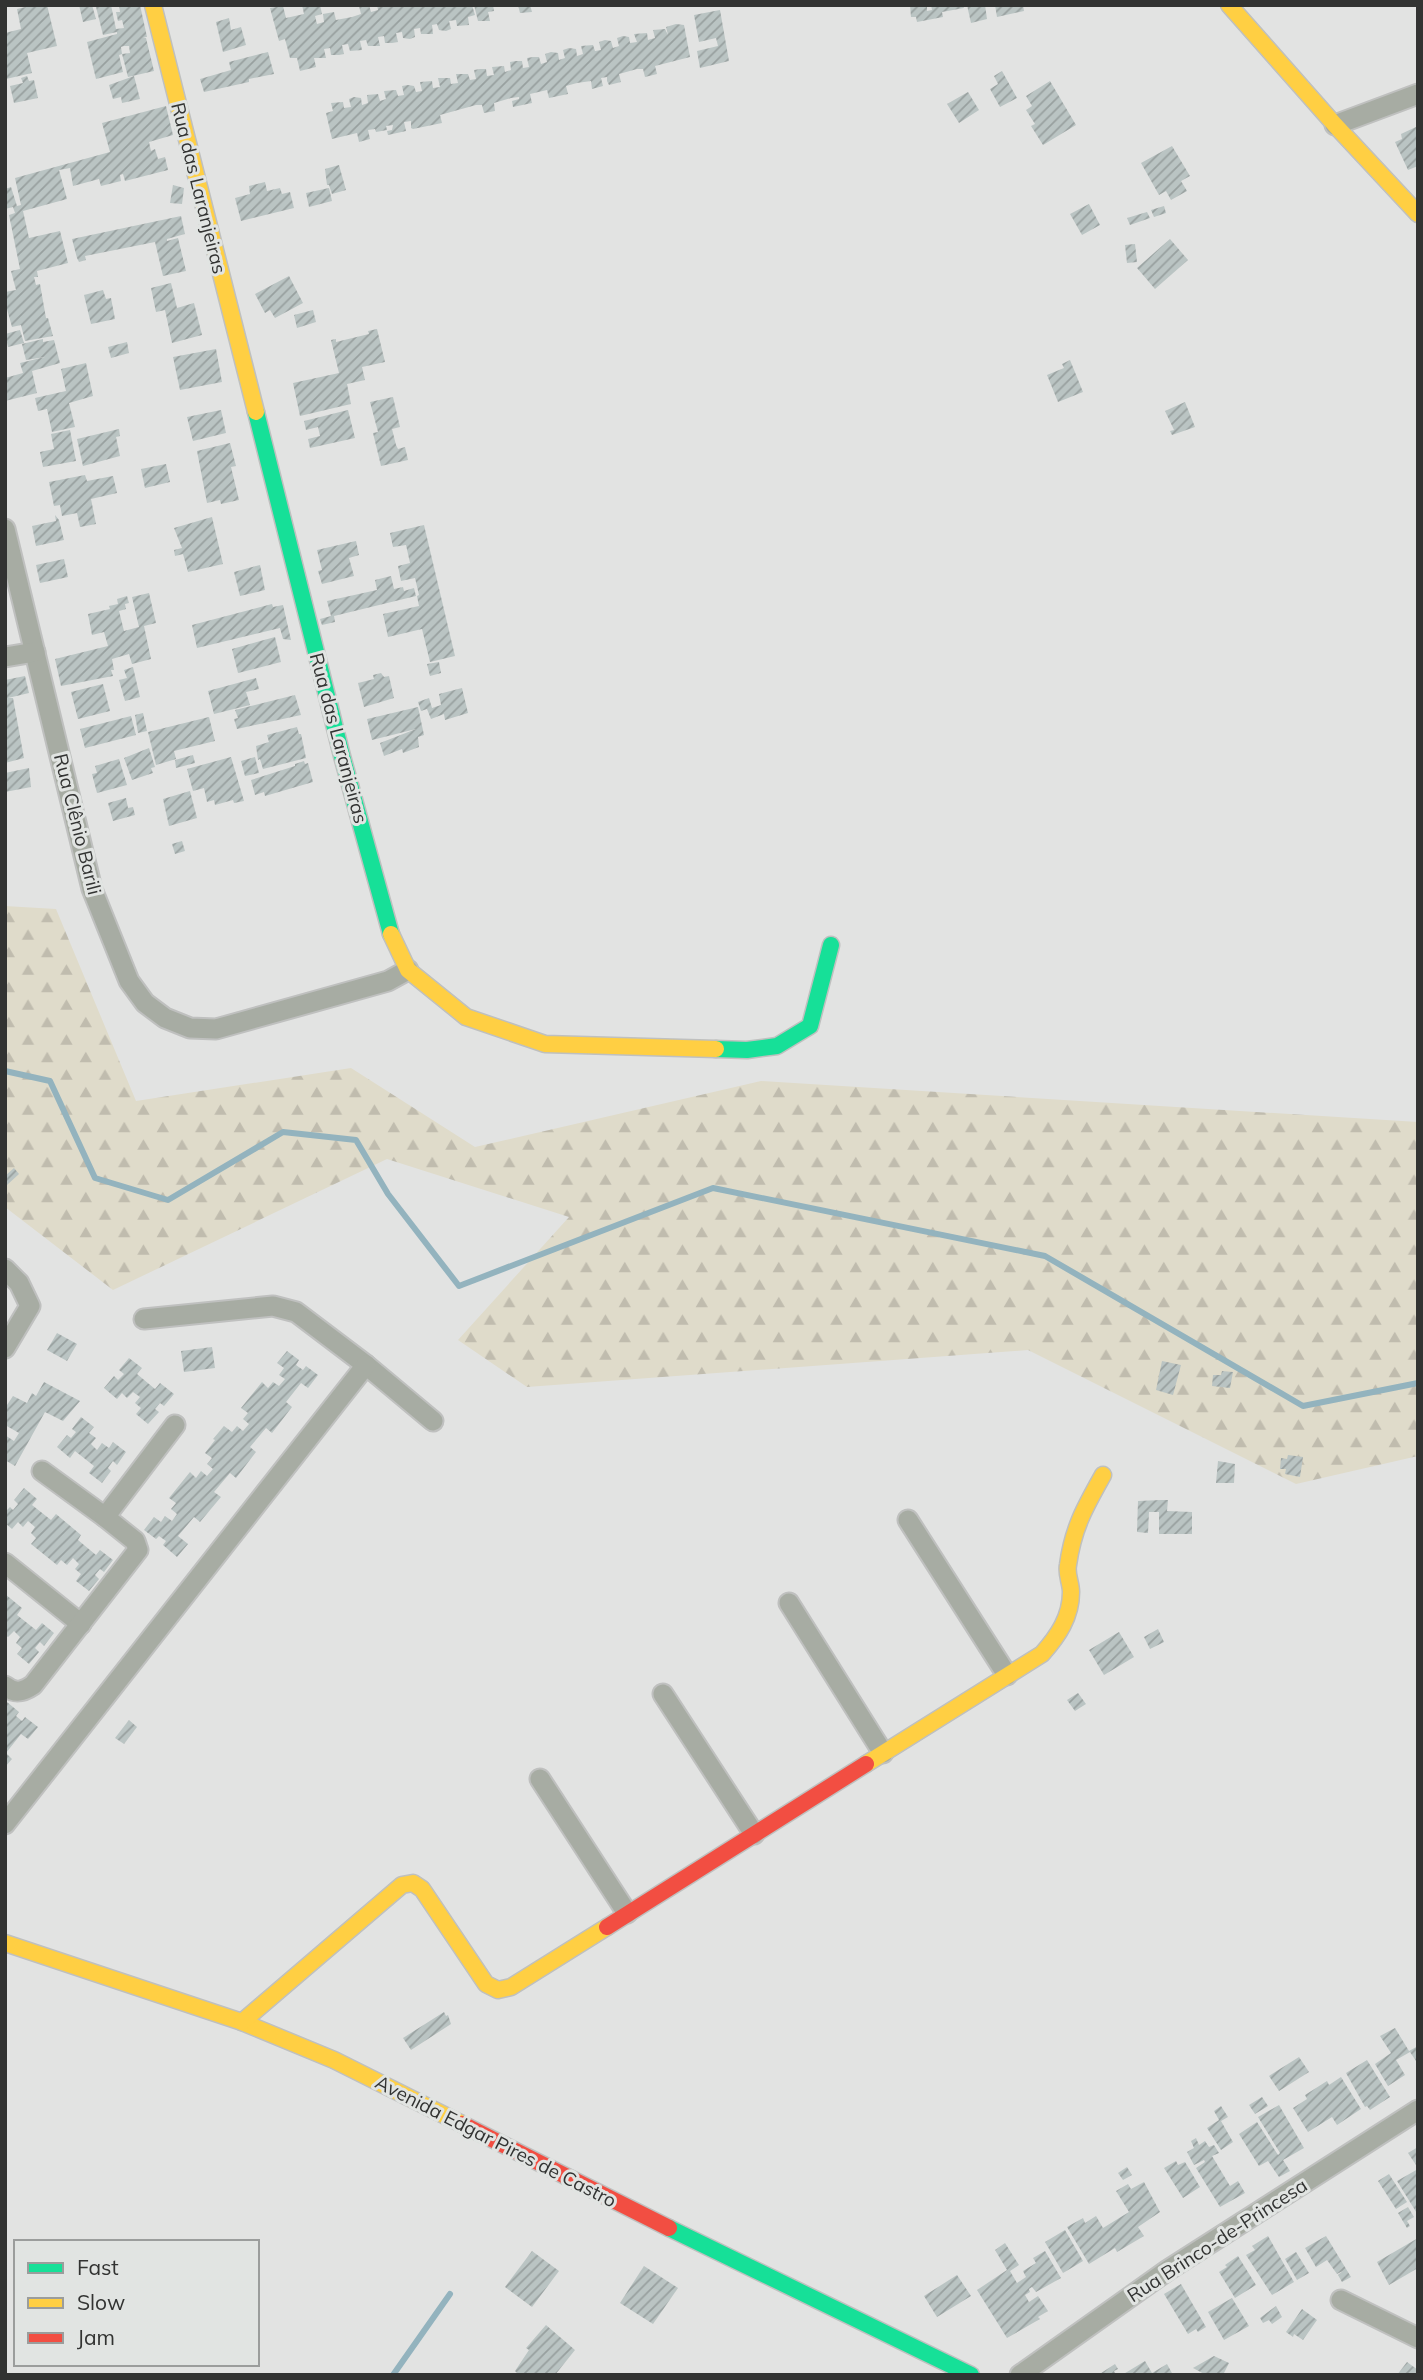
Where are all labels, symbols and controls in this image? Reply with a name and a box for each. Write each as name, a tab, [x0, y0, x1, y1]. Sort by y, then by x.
street label: Rua das Laranjeiras	[166, 100, 232, 276]
street label: Rua das Laranjeiras	[305, 650, 373, 826]
street label: Rua Clênio Barili	[49, 751, 107, 897]
street label: Avenida Edgar Pires de Castro	[372, 2070, 620, 2212]
street label: Rua Brinco-de-Princesa	[1122, 2173, 1312, 2307]
legend	[14, 2240, 259, 2366]
text: Fast	[77, 2254, 119, 2280]
text: Slow	[77, 2289, 125, 2315]
text: Jam	[77, 2324, 115, 2350]

